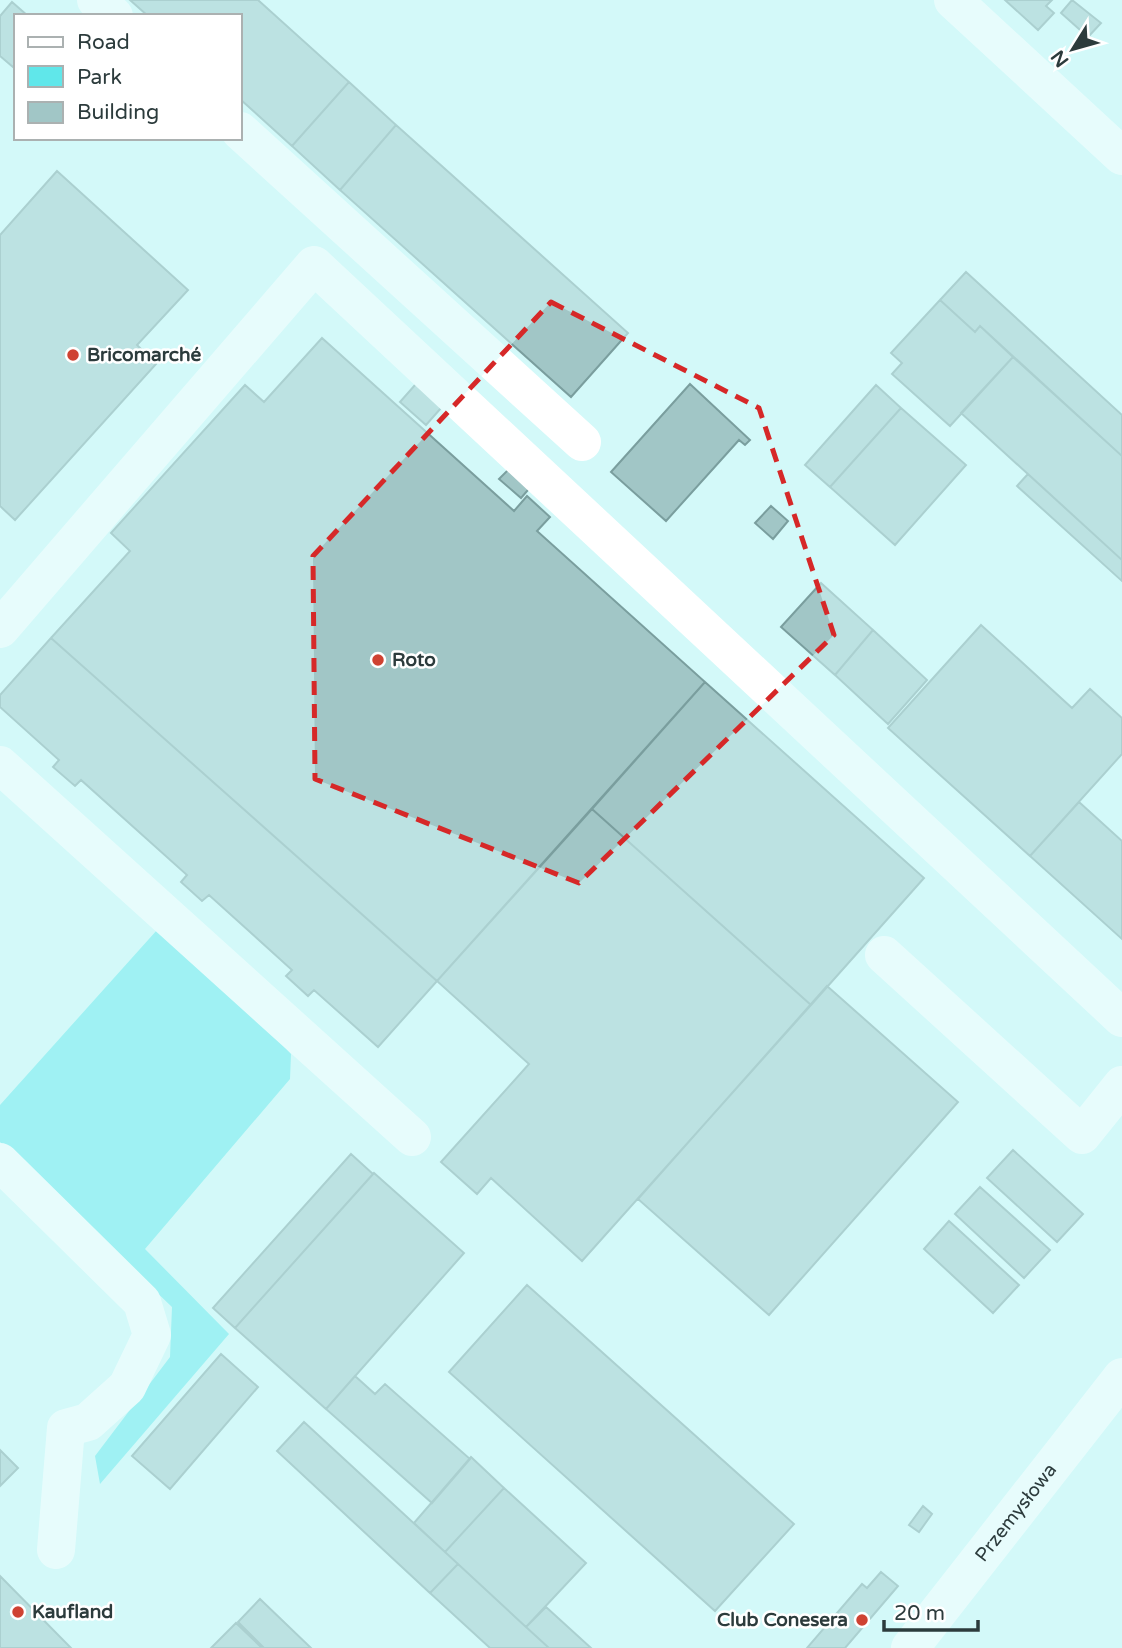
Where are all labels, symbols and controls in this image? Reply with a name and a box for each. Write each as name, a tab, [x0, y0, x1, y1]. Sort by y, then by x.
legend	[14, 14, 242, 140]
north arrow	[1038, 14, 1108, 84]
text: Road	[77, 30, 130, 55]
text: N	[1047, 46, 1074, 71]
text: Park	[77, 65, 122, 90]
text: Building	[77, 100, 159, 125]
place label: Bricomarché	[87, 344, 201, 366]
marker: Bricomarché	[65, 347, 81, 363]
place label: Roto	[392, 649, 436, 671]
marker: Roto	[370, 652, 386, 668]
street label: Przemysłowa	[971, 1459, 1061, 1566]
scale bar	[884, 1588, 978, 1632]
place label: Kaufland	[32, 1601, 113, 1623]
text: 20 m	[894, 1601, 945, 1626]
marker: Kaufland	[10, 1604, 26, 1620]
place label: Club Conesera	[717, 1609, 848, 1631]
marker: Club Conesera	[854, 1612, 870, 1628]

